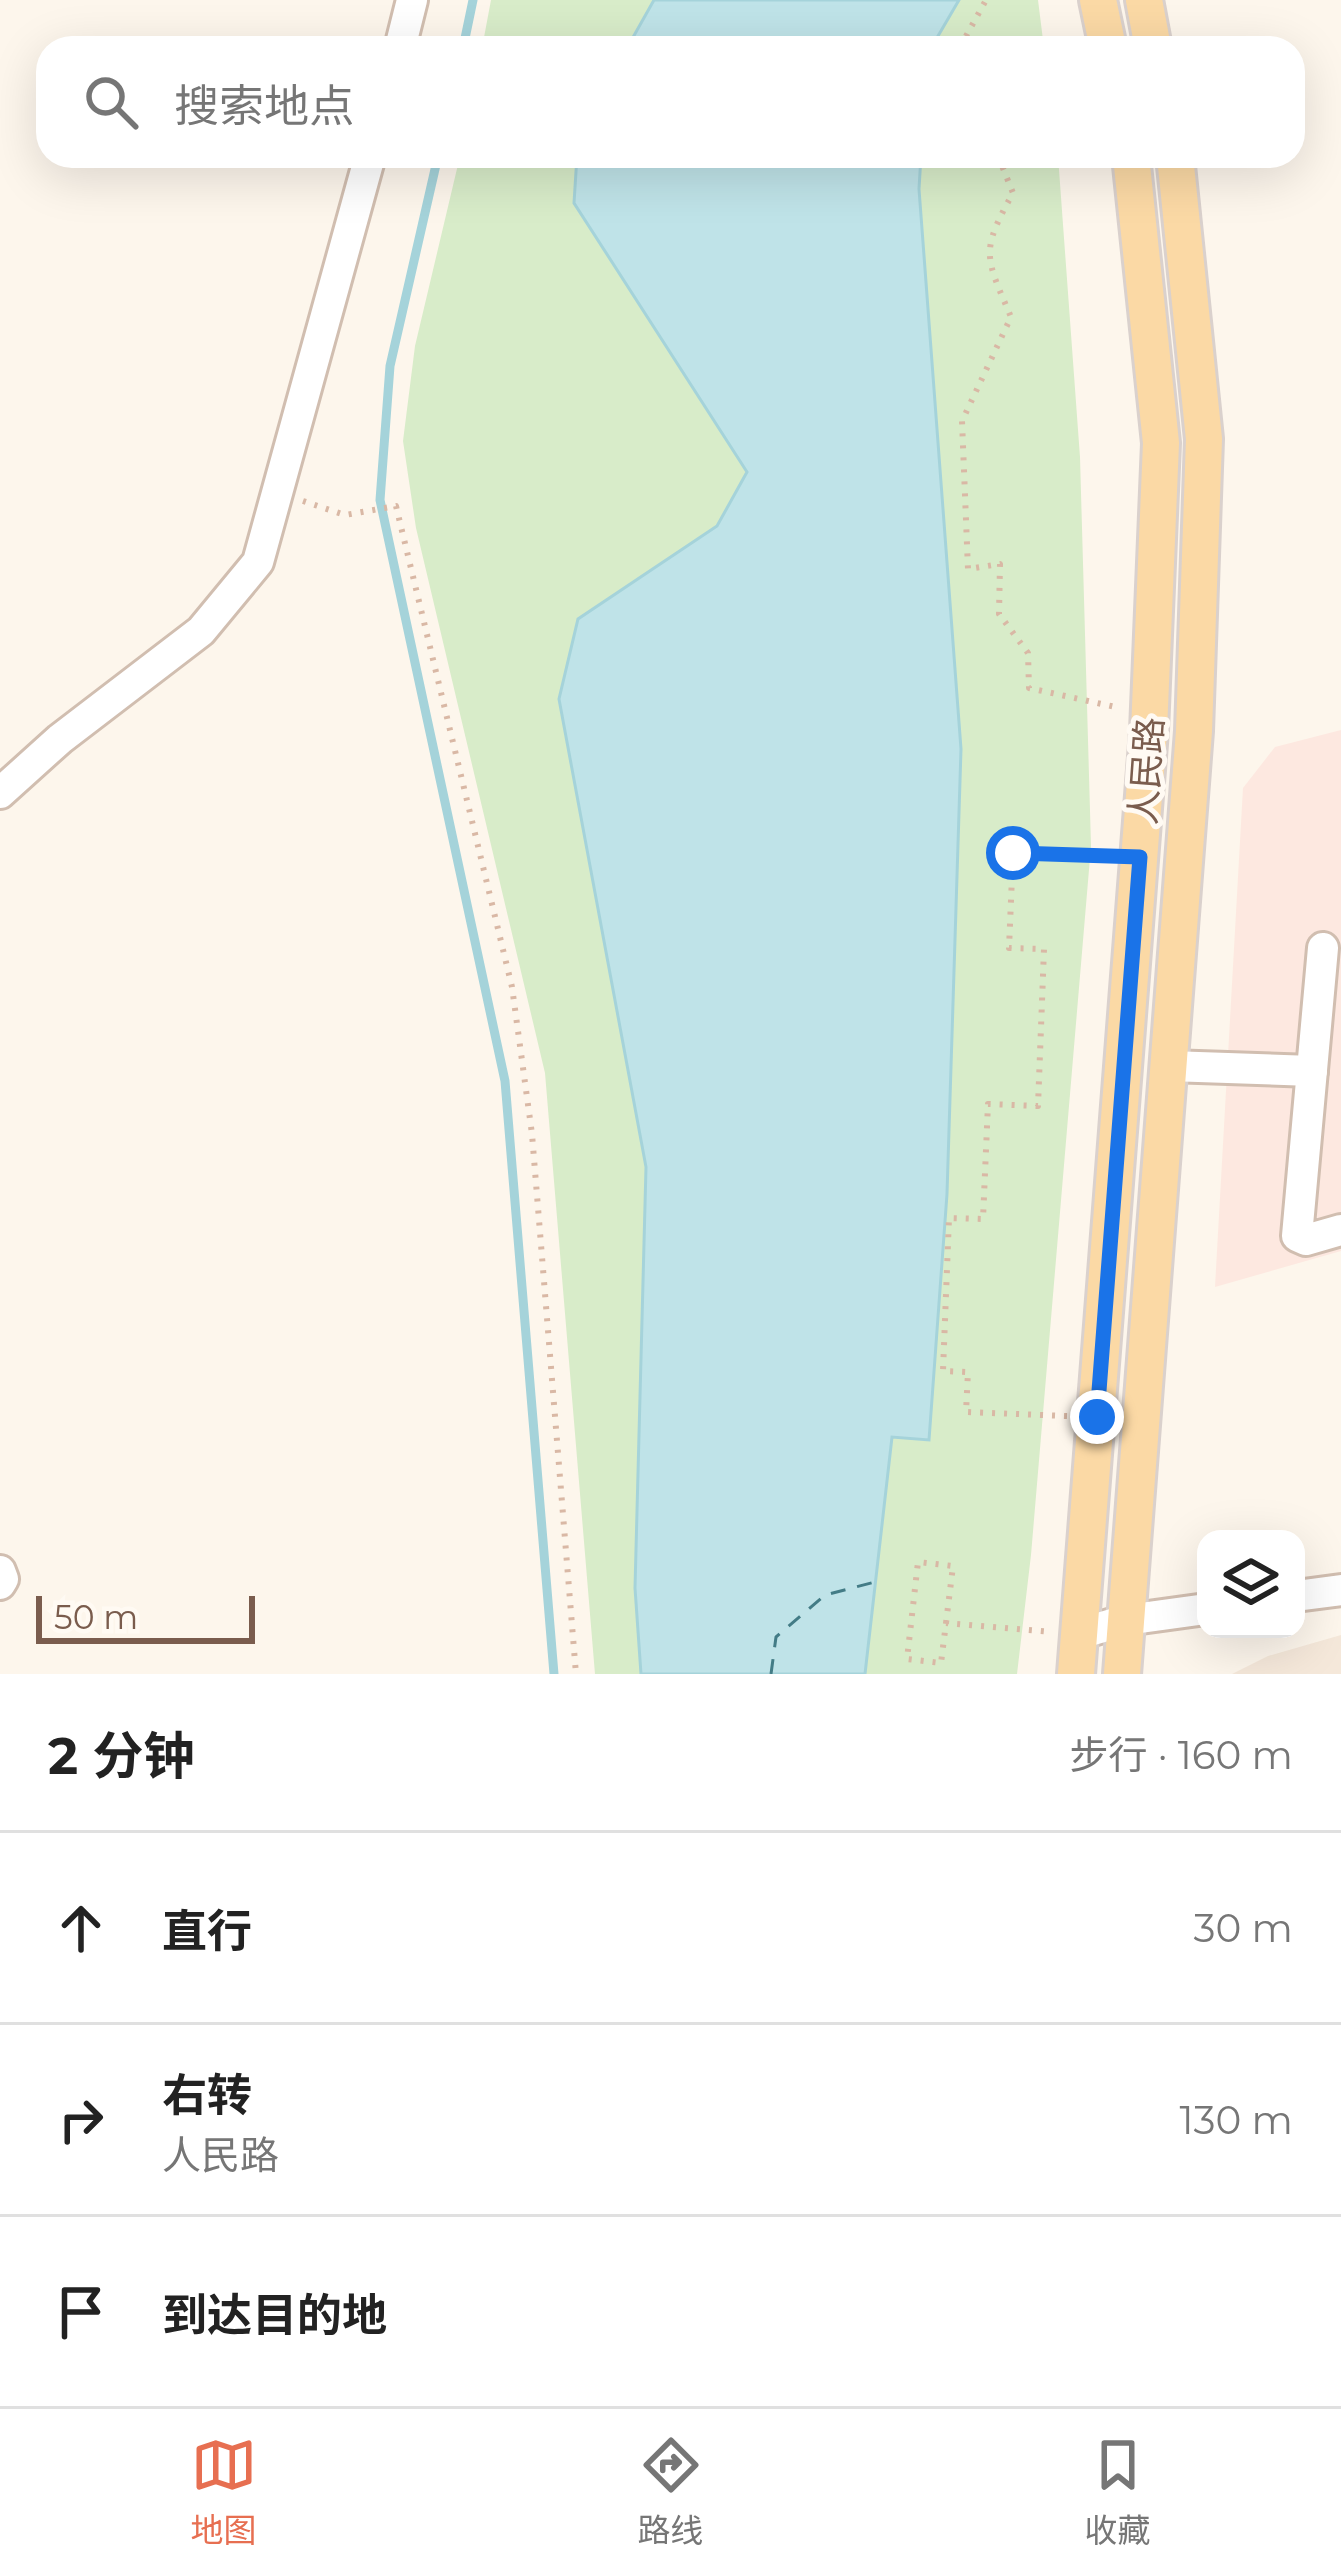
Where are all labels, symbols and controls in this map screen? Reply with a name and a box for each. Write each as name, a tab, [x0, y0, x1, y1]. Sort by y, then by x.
search box	[36, 36, 1305, 168]
icon: search	[78, 69, 144, 135]
text: 搜索地点	[174, 78, 354, 133]
street label: 人民路	[1120, 716, 1172, 826]
route start	[986, 826, 1040, 880]
route end	[1070, 1390, 1124, 1444]
map controls	[1197, 1530, 1305, 1638]
button: layers	[1197, 1530, 1305, 1638]
scale bar	[36, 1590, 255, 1643]
text: 50 m	[54, 1597, 138, 1637]
text: 2 分钟	[48, 1725, 195, 1787]
text: 步行 · 160 m	[1069, 1731, 1293, 1779]
icon: ahead	[48, 1895, 114, 1961]
text: 直行	[162, 1903, 252, 1958]
text: 30 m	[1194, 1904, 1293, 1952]
text: 右转	[162, 2067, 252, 2122]
icon: right	[48, 2087, 114, 2153]
text: 130 m	[1180, 2096, 1293, 2144]
text: 人民路	[162, 2131, 279, 2179]
icon: arrive	[48, 2279, 114, 2345]
text: 到达目的地	[162, 2287, 387, 2342]
tab: 地图	[191, 2432, 257, 2552]
tab: 路线	[638, 2432, 704, 2552]
tab: 收藏	[1085, 2432, 1151, 2552]

